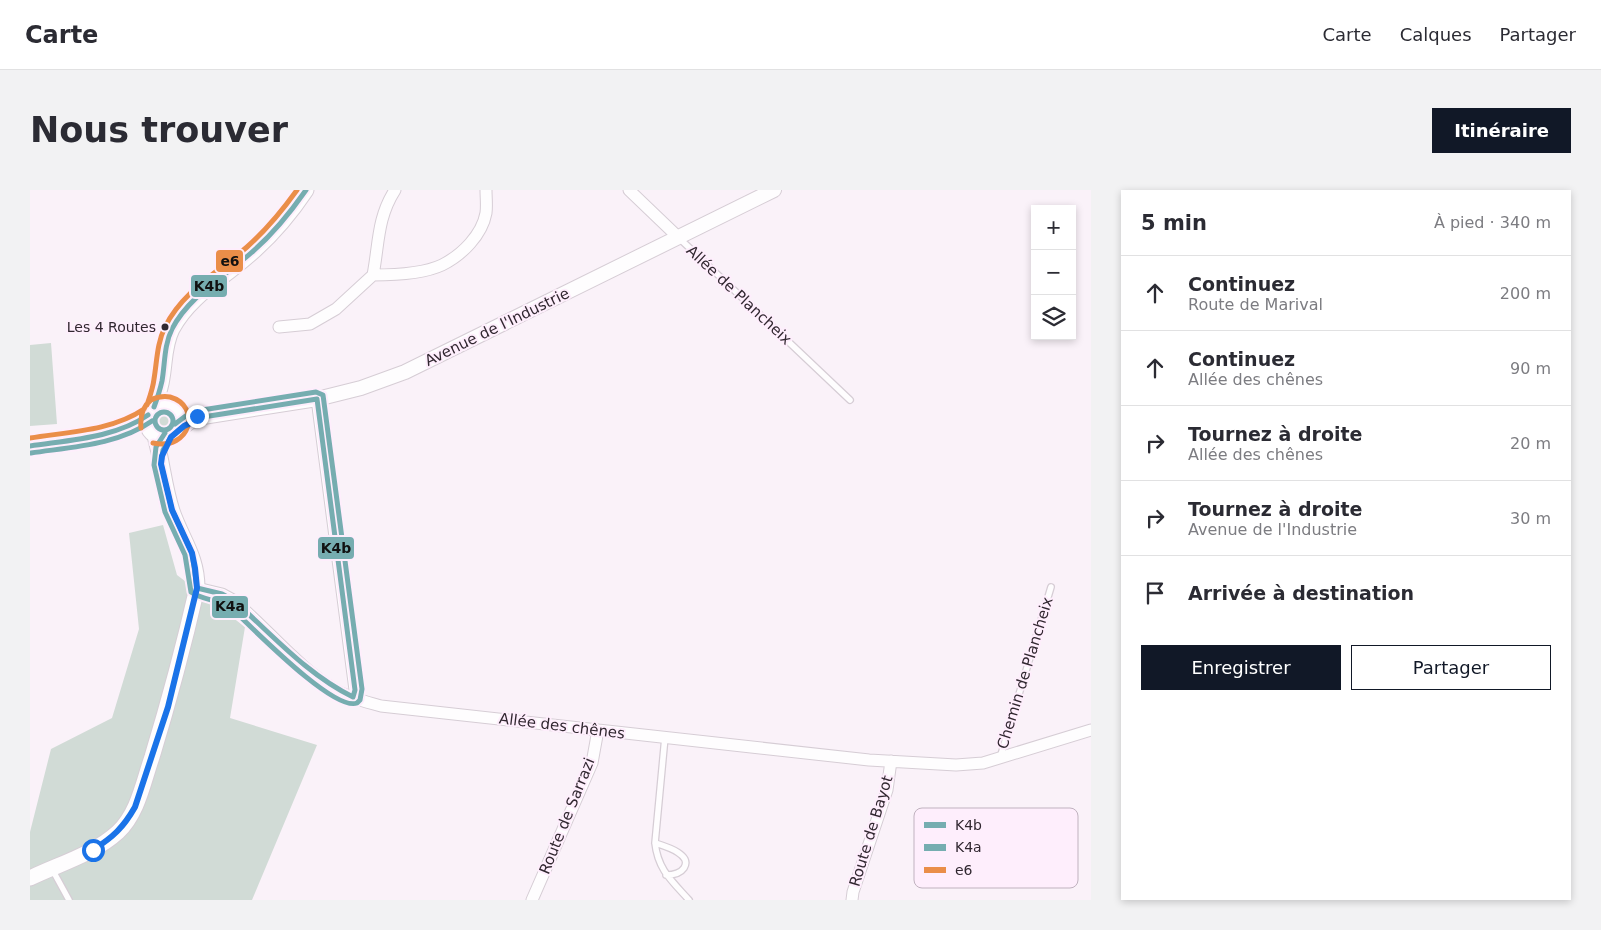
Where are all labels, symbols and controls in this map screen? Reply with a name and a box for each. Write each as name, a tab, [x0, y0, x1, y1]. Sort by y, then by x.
text: Carte	[25, 21, 98, 49]
text: Carte	[1323, 24, 1372, 45]
text: Calques	[1400, 24, 1472, 45]
text: Partager	[1500, 24, 1576, 45]
button: Itinéraire	[1432, 108, 1571, 153]
text: Nous trouver	[30, 110, 288, 150]
map controls	[1031, 205, 1076, 340]
button: +	[1031, 205, 1076, 250]
text: 5 min	[1141, 211, 1207, 235]
text: À pied · 340 m	[1434, 213, 1551, 232]
street label: Allée de Plancheix	[683, 242, 795, 348]
line badge: e6	[215, 249, 244, 273]
button: −	[1031, 250, 1076, 295]
text: e6	[220, 253, 240, 269]
text: Continuez	[1188, 273, 1295, 295]
line badge: K4b	[190, 274, 228, 298]
text: K4b	[194, 278, 224, 294]
icon: ahead	[1141, 279, 1169, 307]
street label: Avenue de l'Industrie	[422, 284, 572, 370]
text: 200 m	[1500, 284, 1551, 303]
button: layers	[1031, 295, 1076, 340]
text: Route de Marival	[1188, 295, 1323, 314]
place label: Les 4 Routes	[67, 319, 156, 335]
marker: Les 4 Routes	[160, 322, 170, 332]
text: Continuez	[1188, 348, 1295, 370]
icon: ahead	[1141, 354, 1169, 382]
text: 90 m	[1510, 359, 1551, 378]
text: Allée des chênes	[1188, 370, 1323, 389]
route end	[186, 405, 209, 428]
text: Tournez à droite	[1188, 423, 1362, 445]
icon: right	[1141, 429, 1169, 457]
text: 20 m	[1510, 434, 1551, 453]
text: Allée des chênes	[1188, 445, 1323, 464]
text: Tournez à droite	[1188, 498, 1362, 520]
icon: right	[1141, 504, 1169, 532]
text: 30 m	[1510, 509, 1551, 528]
text: Avenue de l'Industrie	[1188, 520, 1357, 539]
line badge: K4b	[317, 536, 355, 560]
text: K4b	[321, 540, 351, 556]
icon: arrive	[1141, 579, 1169, 607]
text: Arrivée à destination	[1188, 582, 1414, 604]
line badge: K4a	[211, 595, 249, 619]
street label: Chemin de Plancheix	[993, 595, 1057, 751]
text: K4a	[215, 598, 245, 614]
button: Enregistrer	[1141, 645, 1341, 690]
button: Partager	[1351, 645, 1551, 690]
street label: Allée des chênes	[498, 709, 626, 743]
street label: Route de Sarrazi	[535, 755, 599, 877]
street label: Route de Bayot	[846, 773, 896, 889]
legend	[914, 808, 1078, 888]
text: K4b	[955, 817, 982, 833]
route start	[82, 839, 105, 862]
text: K4a	[955, 839, 982, 855]
text: e6	[955, 862, 973, 878]

